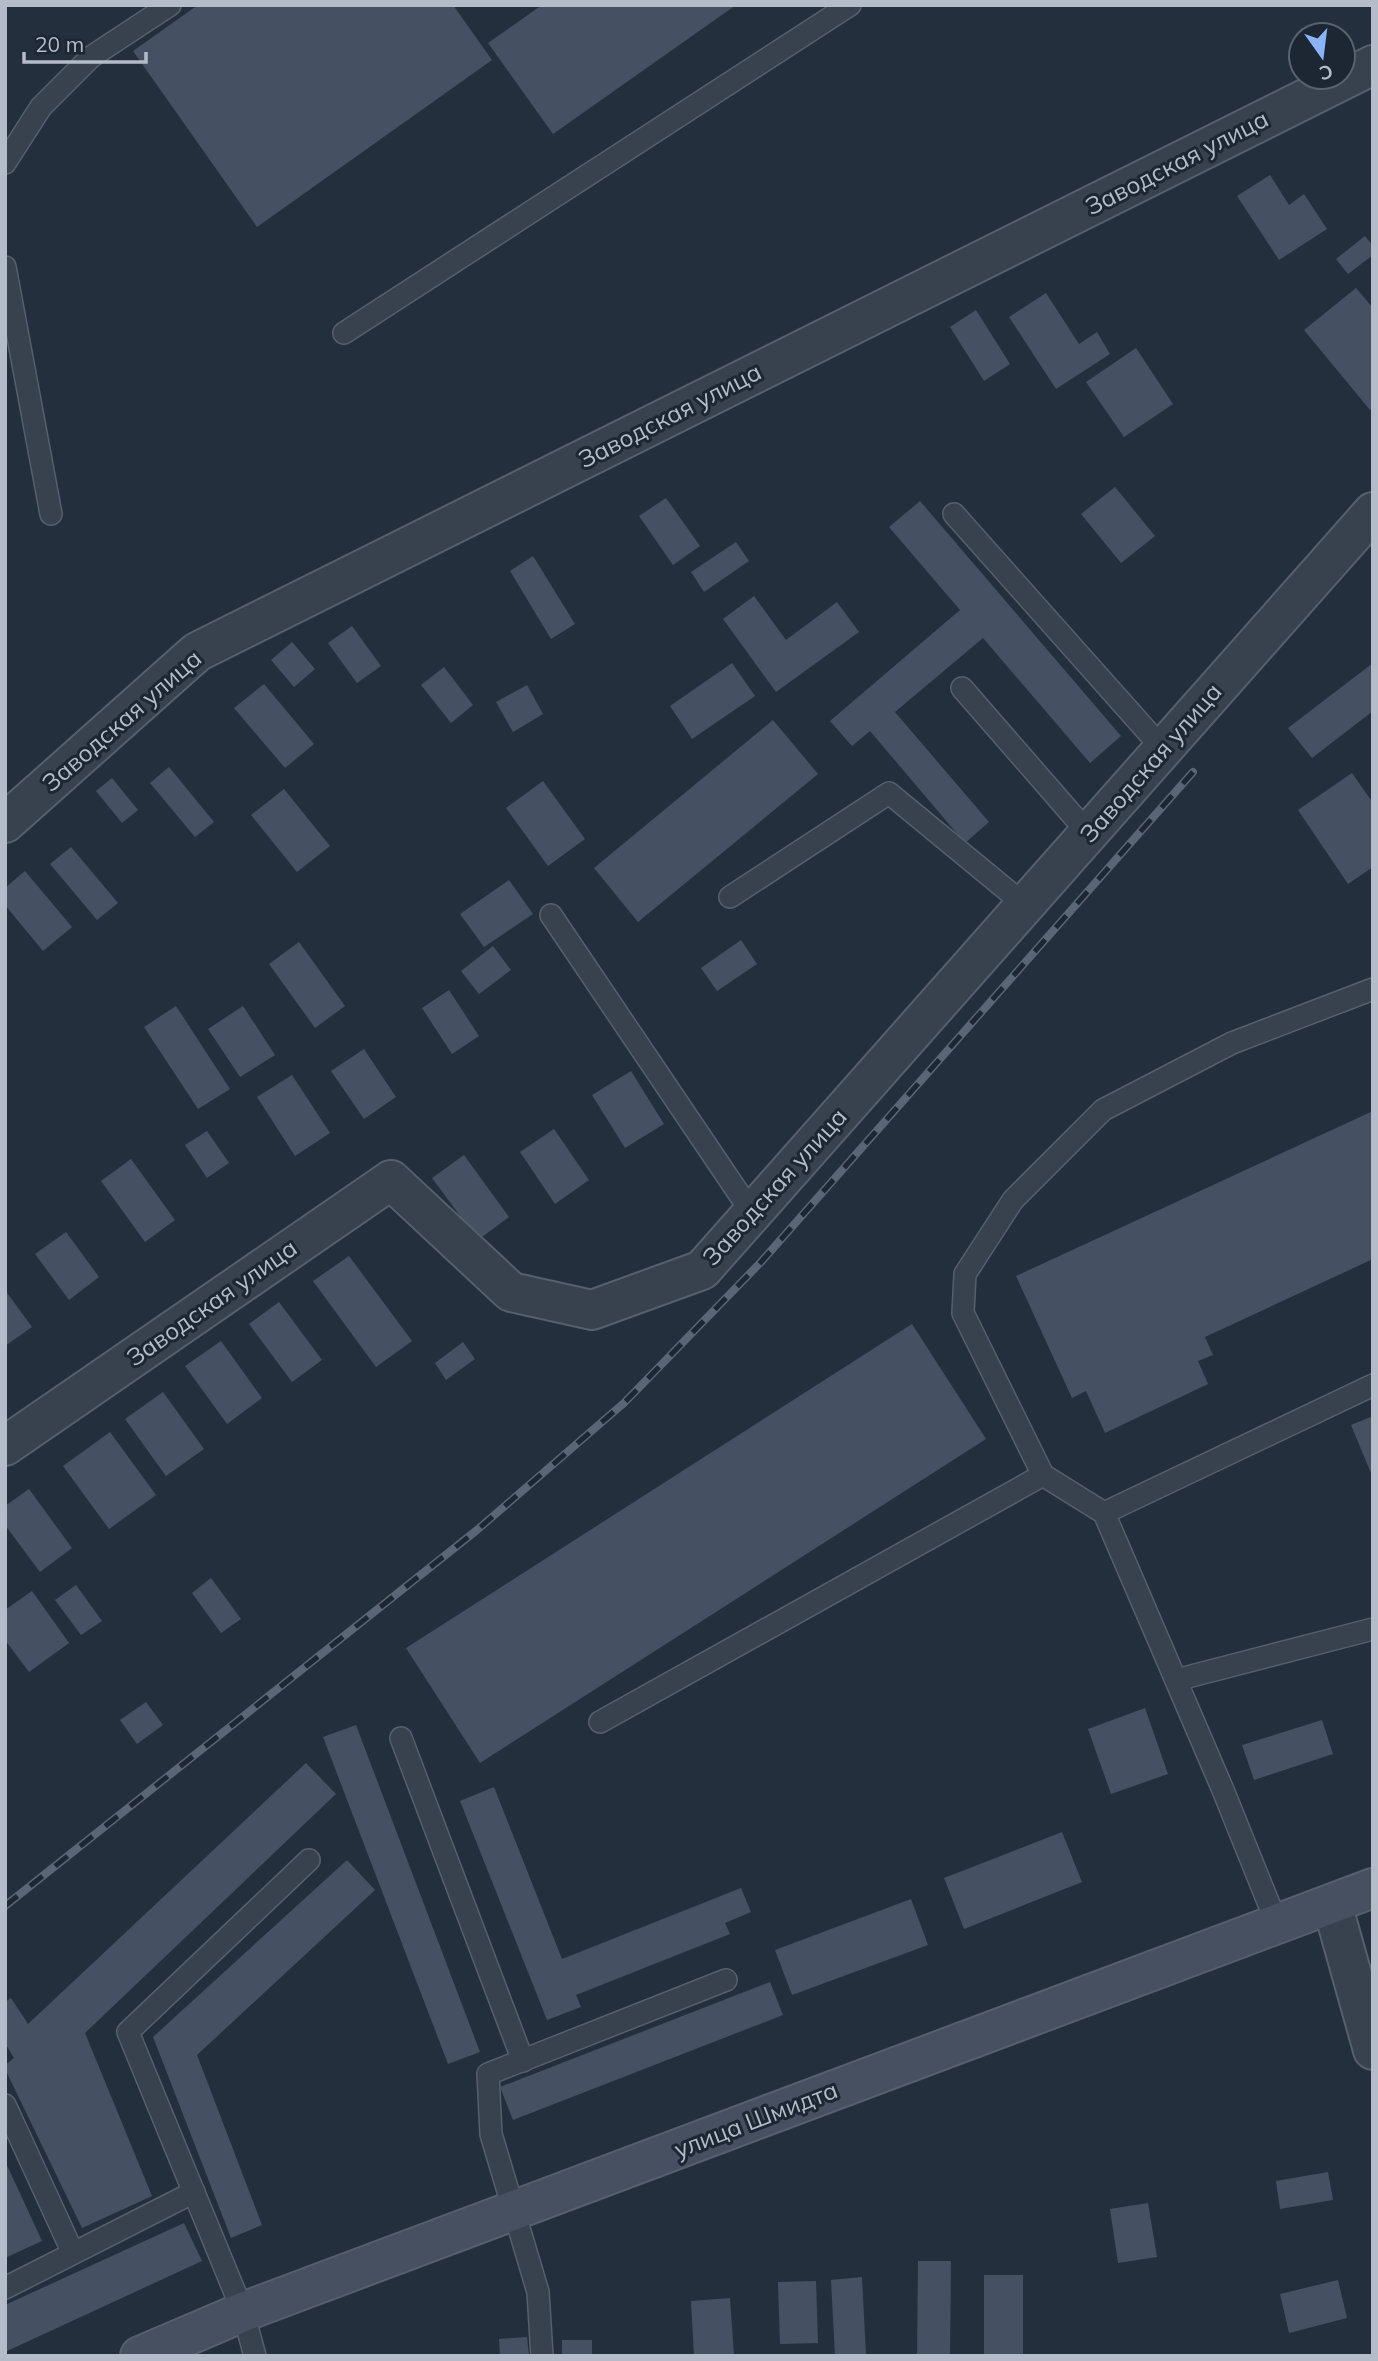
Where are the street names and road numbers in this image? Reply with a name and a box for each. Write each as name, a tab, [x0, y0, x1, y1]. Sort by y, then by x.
street label: Заводская улица	[1080, 103, 1273, 221]
street label: Заводская улица	[573, 356, 766, 474]
street label: Заводская улица	[36, 643, 207, 798]
street label: Заводская улица	[1073, 677, 1228, 848]
street label: Заводская улица	[696, 1101, 853, 1271]
street label: Заводская улица	[120, 1232, 302, 1372]
street label: улица Шмидта	[670, 2074, 842, 2164]

